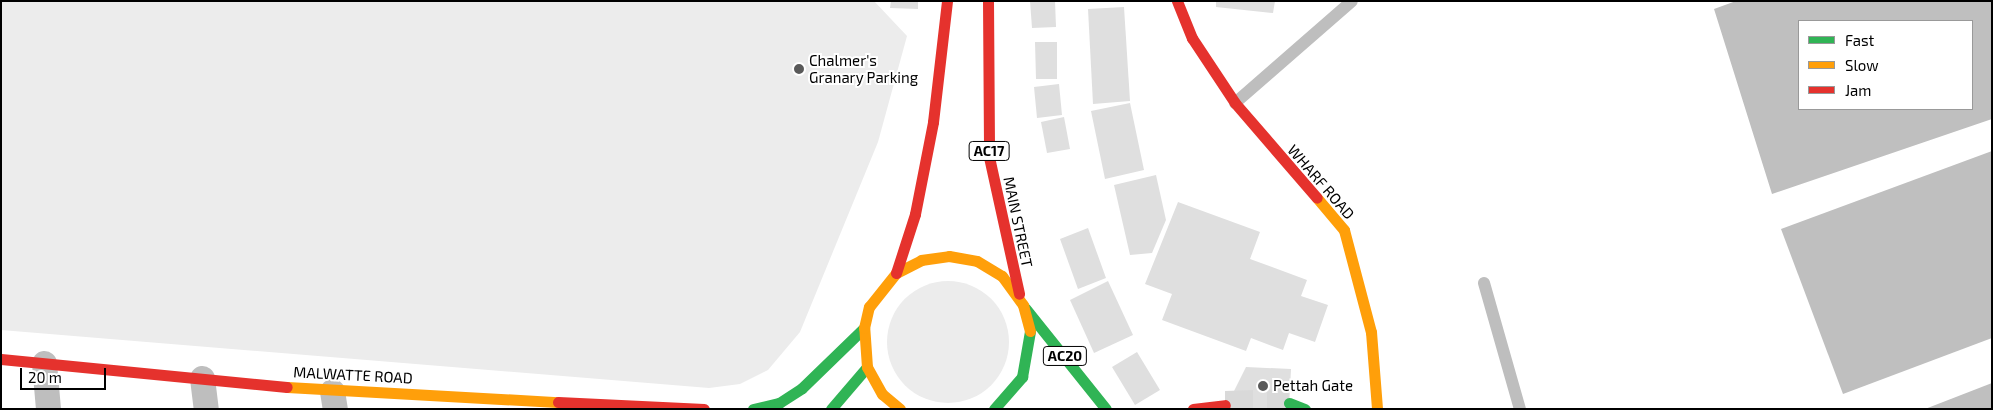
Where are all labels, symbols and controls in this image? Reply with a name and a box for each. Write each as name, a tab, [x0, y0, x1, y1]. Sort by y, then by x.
legend	[1798, 20, 1973, 110]
text: Fast	[1845, 31, 1874, 49]
place label: Chalmer's Granary Parking	[809, 51, 918, 86]
text: Slow	[1845, 56, 1879, 74]
marker: Chalmer's Granary Parking	[793, 63, 805, 75]
text: Jam	[1845, 81, 1871, 99]
road number: AC17	[968, 140, 1010, 162]
street label: WHARF ROAD	[1284, 141, 1358, 223]
street label: MAIN STREET	[1000, 175, 1036, 269]
road number: AC20	[1042, 344, 1088, 368]
scale bar	[22, 358, 109, 390]
street label: MALWATTE ROAD	[293, 363, 413, 387]
text: 20 m	[28, 368, 62, 386]
place label: Pettah Gate	[1273, 377, 1353, 395]
marker: Pettah Gate	[1257, 380, 1269, 392]

